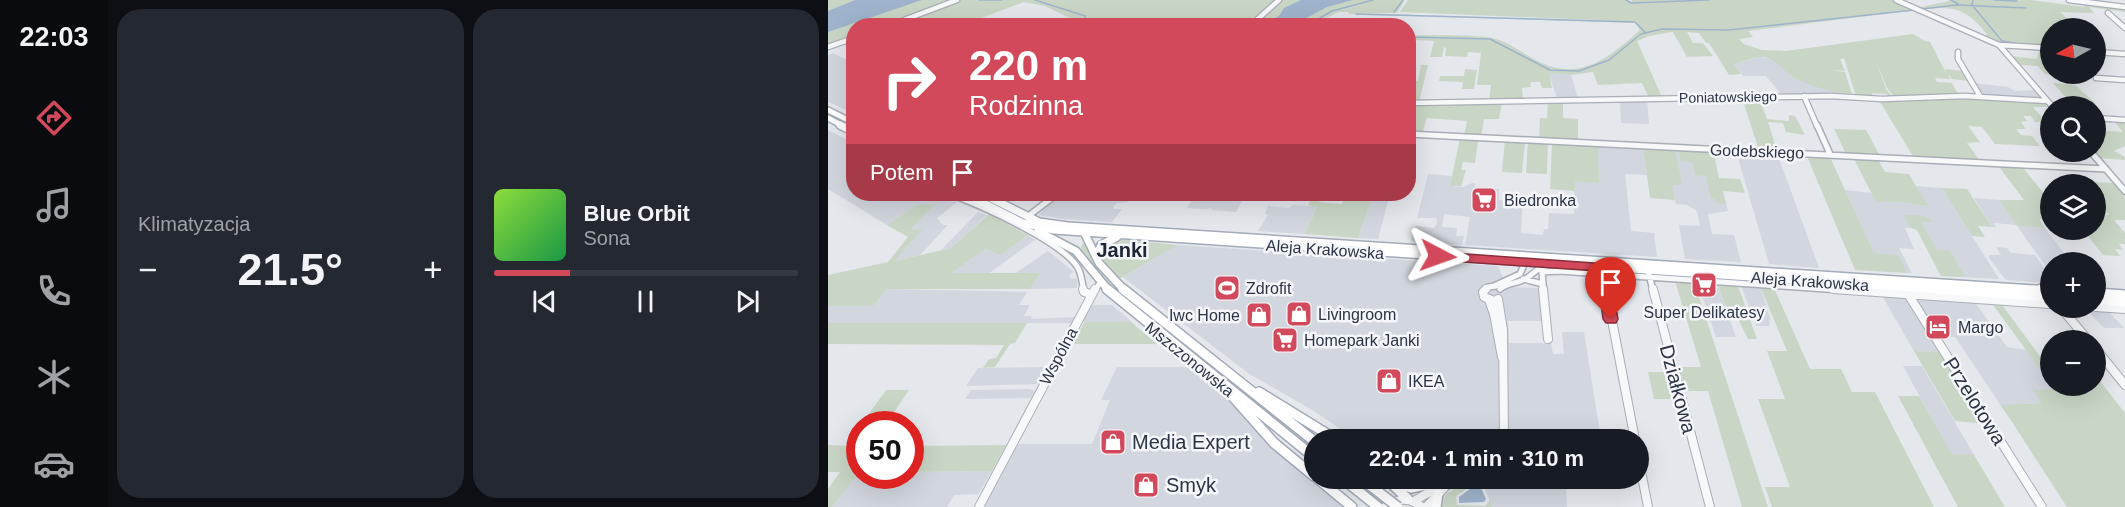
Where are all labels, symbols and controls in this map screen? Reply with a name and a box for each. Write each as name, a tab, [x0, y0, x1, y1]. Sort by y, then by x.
north arrow	[2040, 18, 2106, 84]
map controls	[2040, 18, 2106, 396]
text: 22:03	[19, 22, 89, 52]
icon: right	[870, 42, 948, 120]
text: 220 m	[969, 42, 1088, 89]
street label: Poniatowskiego	[1679, 88, 1777, 106]
text: Rodzinna	[969, 91, 1083, 121]
button: search	[2040, 96, 2106, 162]
icon: directions	[33, 97, 75, 139]
street label: Godebskiego	[1710, 141, 1804, 162]
icon: arrive	[946, 156, 979, 189]
text: Potem	[870, 160, 934, 185]
button: layers	[2040, 174, 2106, 240]
icon: music	[33, 184, 75, 226]
supermarket icon: Biedronka	[1469, 185, 1499, 215]
place label: Biedronka	[1504, 192, 1576, 209]
text: Blue Orbit	[584, 201, 690, 226]
text: Klimatyzacja	[138, 213, 250, 235]
position arrow	[1406, 224, 1470, 288]
text: Sona	[584, 227, 630, 249]
street label: Aleja Krakowska	[1265, 237, 1385, 262]
district label: Janki	[1096, 239, 1148, 261]
text: 21.5°	[237, 244, 343, 295]
text: −	[138, 251, 157, 288]
text: +	[423, 251, 443, 288]
button: +	[2040, 252, 2106, 318]
pin	[1585, 257, 1636, 319]
icon: arrive	[1594, 266, 1627, 299]
street label: Aleja Krakowska	[1750, 269, 1870, 294]
icon: phone	[33, 270, 75, 312]
supermarket icon: Super Delikatesy	[1689, 270, 1719, 300]
sports icon: Zdrofit	[1212, 273, 1242, 303]
place label: Zdrofit	[1246, 280, 1292, 297]
icon: previous	[528, 285, 561, 318]
icon: pause	[629, 285, 662, 318]
icon: next	[731, 285, 764, 318]
shop icon: Livingroom	[1284, 299, 1314, 329]
shop icon: Iwc Home	[1244, 300, 1274, 330]
place label: Super Delikatesy	[1644, 304, 1764, 321]
place label: Livingroom	[1318, 306, 1396, 323]
place label: Iwc Home	[1169, 307, 1240, 324]
hotel icon: Margo	[1923, 312, 1953, 342]
street label: Mszczonowska	[1142, 319, 1237, 400]
place label: Margo	[1958, 319, 2003, 336]
street label: Wspólna	[1036, 325, 1081, 388]
supermarket icon: Homepark Janki	[1270, 325, 1300, 355]
button: −	[2040, 330, 2106, 396]
place label: Homepark Janki	[1304, 332, 1420, 349]
street label: Działkowa	[1656, 342, 1701, 437]
street label: Przelotowa	[1939, 353, 2011, 450]
icon: climate	[33, 356, 75, 398]
shop icon: IKEA	[1374, 366, 1404, 396]
place label: IKEA	[1408, 373, 1445, 390]
speed limit sign: 50	[846, 411, 924, 489]
shop icon: Media Expert	[1098, 427, 1128, 457]
place label: Media Expert	[1132, 431, 1250, 453]
icon: car	[33, 443, 75, 485]
text: 22:04 · 1 min · 310 m	[1369, 446, 1584, 471]
shop icon: Smyk	[1131, 470, 1161, 500]
place label: Smyk	[1166, 474, 1217, 496]

